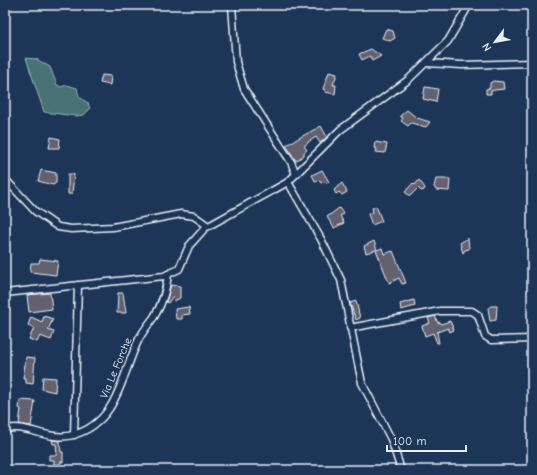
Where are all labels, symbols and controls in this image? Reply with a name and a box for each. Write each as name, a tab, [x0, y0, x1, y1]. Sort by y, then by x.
north arrow	[475, 22, 515, 62]
text: N	[480, 41, 494, 54]
street label: Via Le Forche	[97, 335, 135, 400]
scale bar	[387, 427, 466, 453]
text: 100 m	[393, 434, 426, 448]

